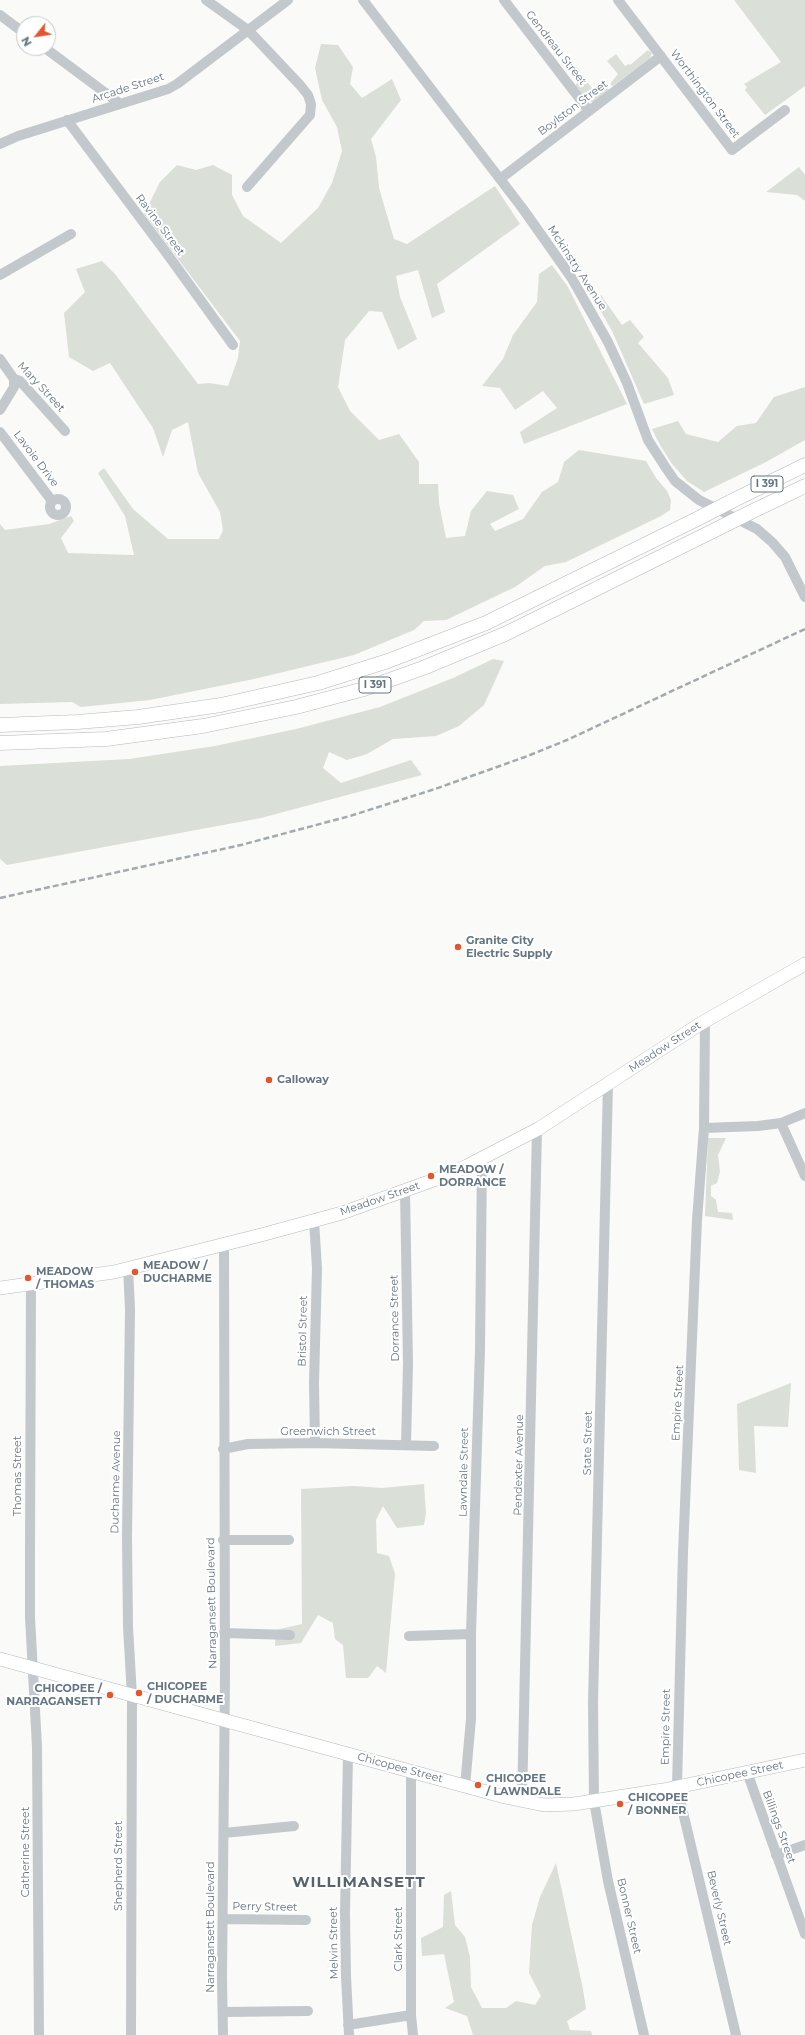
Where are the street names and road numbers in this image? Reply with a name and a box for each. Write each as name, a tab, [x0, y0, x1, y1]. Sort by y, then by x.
street label: Gendreau Street	[523, 8, 589, 88]
street label: Worthington Street	[667, 47, 743, 141]
street label: Arcade Street	[90, 70, 166, 106]
street label: Boylston Street	[535, 77, 611, 139]
street label: Ravine Street	[133, 192, 187, 258]
street label: Mckinstry Avenue	[545, 223, 609, 313]
street label: Mary Street	[15, 359, 67, 415]
street label: Lavoie Drive	[11, 428, 61, 490]
road number: I 391	[751, 476, 783, 492]
road number: I 391	[359, 677, 391, 693]
street label: Meadow Street	[626, 1019, 704, 1075]
street label: Meadow Street	[338, 1179, 422, 1219]
street label: Dorrance Street	[388, 1274, 402, 1362]
street label: Bristol Street	[296, 1295, 310, 1367]
street label: Empire Street	[669, 1364, 687, 1442]
street label: State Street	[581, 1411, 595, 1475]
street label: Pendexter Avenue	[512, 1414, 526, 1516]
street label: Greenwich Street	[280, 1425, 376, 1439]
street label: Lawndale Street	[457, 1427, 471, 1517]
street label: Ducharme Avenue	[108, 1430, 124, 1534]
street label: Thomas Street	[11, 1436, 25, 1516]
street label: Narragansett Boulevard	[204, 1537, 220, 1669]
street label: Empire Street	[659, 1689, 673, 1765]
street label: Chicopee Street	[356, 1750, 444, 1786]
street label: Chicopee Street	[696, 1758, 784, 1790]
street label: Billings Street	[760, 1789, 798, 1865]
street label: Catherine Street	[19, 1807, 33, 1897]
street label: Shepherd Street	[112, 1821, 126, 1911]
street label: Narragansett Boulevard	[204, 1861, 218, 1993]
street label: Beverly Street	[704, 1869, 734, 1947]
street label: Bonner Street	[614, 1877, 644, 1955]
street label: Perry Street	[232, 1900, 298, 1914]
street label: Melvin Street	[327, 1907, 341, 1979]
street label: Clark Street	[392, 1907, 406, 1971]

